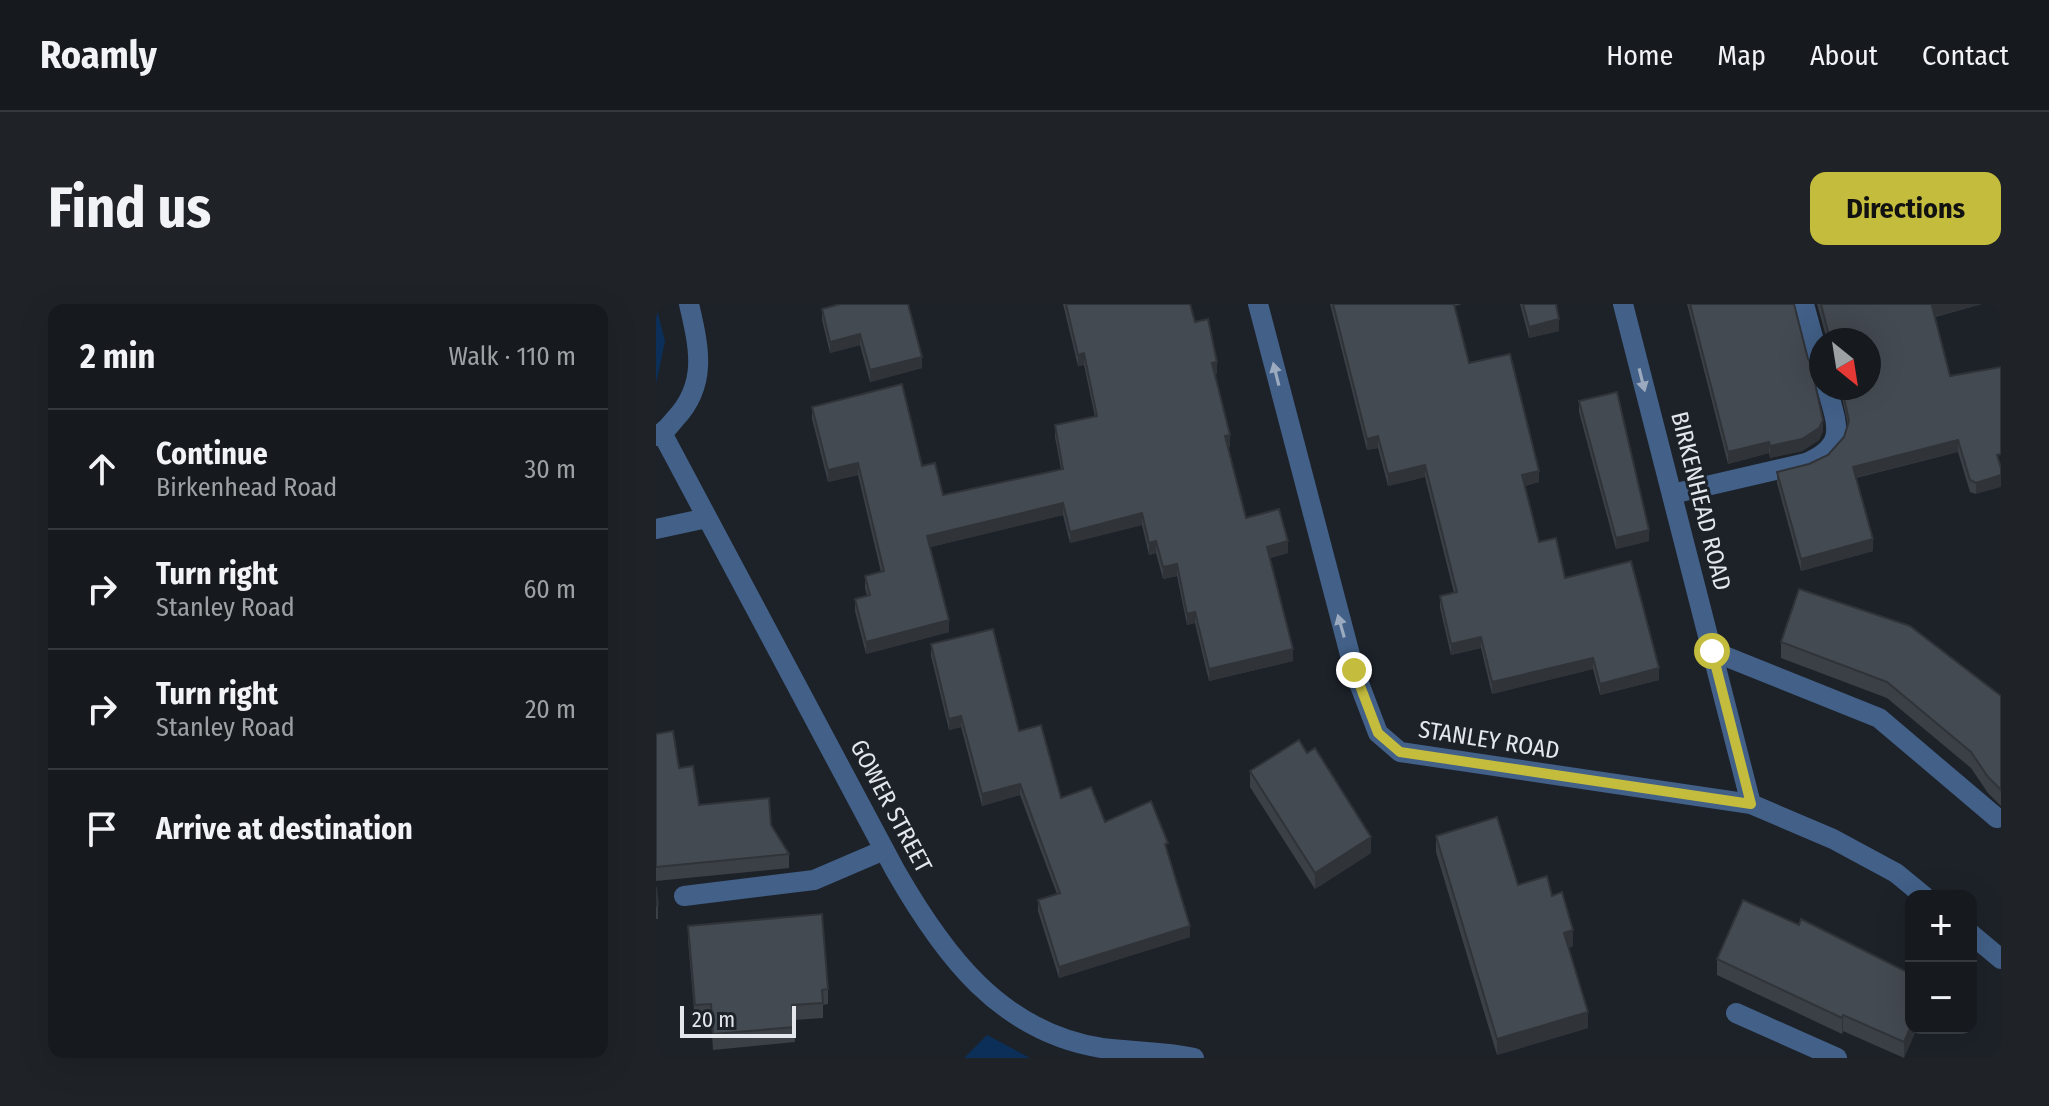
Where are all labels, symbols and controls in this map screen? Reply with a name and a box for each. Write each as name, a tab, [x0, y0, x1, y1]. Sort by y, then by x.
text: Roamly	[40, 32, 157, 78]
text: Home	[1606, 39, 1673, 72]
text: Map	[1717, 39, 1766, 72]
text: About	[1810, 39, 1878, 72]
text: Contact	[1922, 39, 2009, 72]
button: Directions	[1810, 172, 2001, 245]
text: Find us	[48, 175, 211, 242]
north arrow	[1809, 328, 1881, 400]
text: 2 min	[80, 336, 155, 377]
text: Walk · 110 m	[449, 341, 576, 372]
one-way arrow	[1269, 362, 1282, 387]
one-way arrow	[1637, 367, 1649, 392]
street label: BIRKENHEAD ROAD	[1665, 409, 1737, 593]
text: Continue	[156, 436, 268, 472]
icon: ahead	[80, 447, 124, 491]
text: 30 m	[525, 454, 576, 485]
text: Birkenhead Road	[156, 472, 337, 503]
text: Turn right	[156, 556, 278, 592]
icon: right	[80, 567, 124, 611]
text: 60 m	[523, 574, 576, 605]
text: Stanley Road	[156, 592, 295, 623]
one-way arrow	[1334, 614, 1347, 638]
route start	[1694, 633, 1730, 669]
route end	[1336, 652, 1372, 688]
text: Turn right	[156, 676, 278, 712]
icon: right	[80, 687, 124, 731]
text: 20 m	[525, 694, 576, 725]
text: Stanley Road	[156, 712, 295, 743]
street label: STANLEY ROAD	[1417, 715, 1561, 765]
street label: GOWER STREET	[844, 735, 938, 877]
icon: arrive	[80, 807, 124, 851]
text: Arrive at destination	[156, 811, 413, 847]
map controls	[1905, 890, 1977, 1034]
button: +	[1905, 890, 1977, 962]
button: −	[1905, 962, 1977, 1034]
scale bar	[680, 1002, 796, 1038]
text: 20 m	[692, 1006, 735, 1033]

